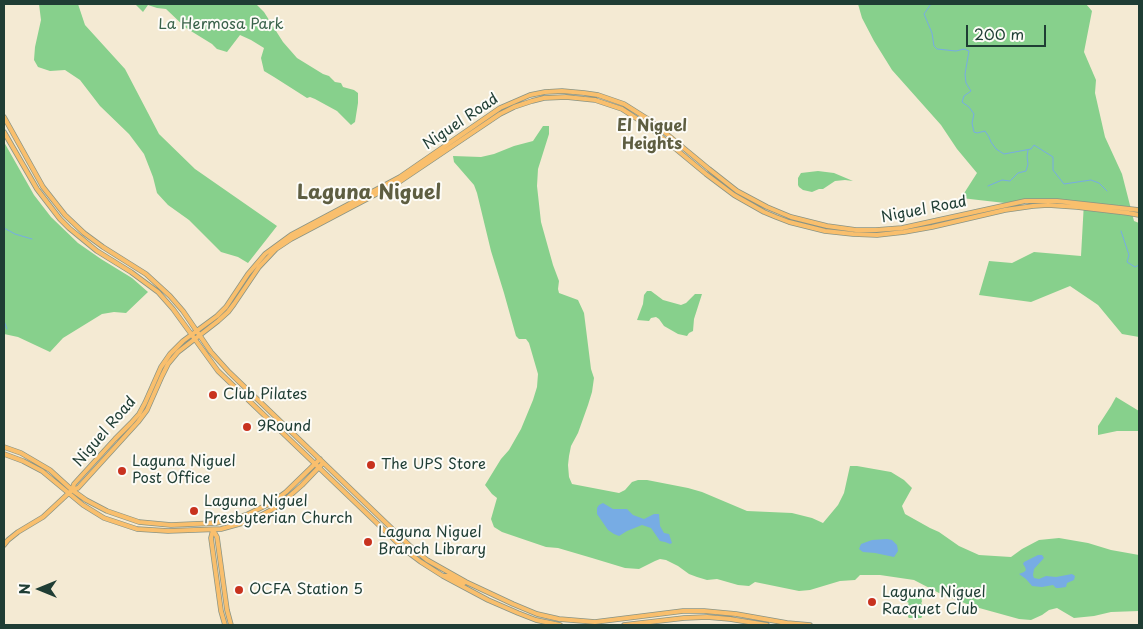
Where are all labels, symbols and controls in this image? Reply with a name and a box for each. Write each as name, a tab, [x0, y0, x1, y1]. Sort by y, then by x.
scale bar	[968, 15, 1048, 47]
park label: La Hermosa Park	[158, 16, 284, 34]
text: 200 m	[974, 22, 1024, 45]
street label: Niguel Road	[420, 90, 502, 154]
district label: El Niguel Heights	[617, 117, 687, 155]
district label: Laguna Niguel	[297, 181, 441, 205]
street label: Niguel Road	[880, 193, 968, 227]
place label: Club Pilates	[223, 386, 307, 404]
marker: Club Pilates	[207, 389, 219, 401]
street label: Niguel Road	[70, 393, 140, 471]
place label: 9Round	[257, 418, 311, 436]
marker: 9Round	[241, 421, 253, 433]
place label: Laguna Niguel Post Office	[132, 453, 236, 488]
place label: The UPS Store	[381, 456, 486, 474]
marker: The UPS Store	[365, 459, 377, 471]
marker: Laguna Niguel Post Office	[116, 465, 128, 477]
place label: Laguna Niguel Presbyterian Church	[204, 493, 353, 528]
marker: Laguna Niguel Presbyterian Church	[188, 505, 200, 517]
place label: Laguna Niguel Branch Library	[378, 524, 486, 559]
marker: Laguna Niguel Branch Library	[362, 536, 374, 548]
north arrow	[15, 564, 65, 614]
place label: OCFA Station 5	[249, 581, 363, 599]
text: N	[14, 583, 35, 595]
marker: OCFA Station 5	[233, 584, 245, 596]
place label: Laguna Niguel Racquet Club	[882, 584, 986, 619]
marker: Laguna Niguel Racquet Club	[866, 596, 878, 608]

